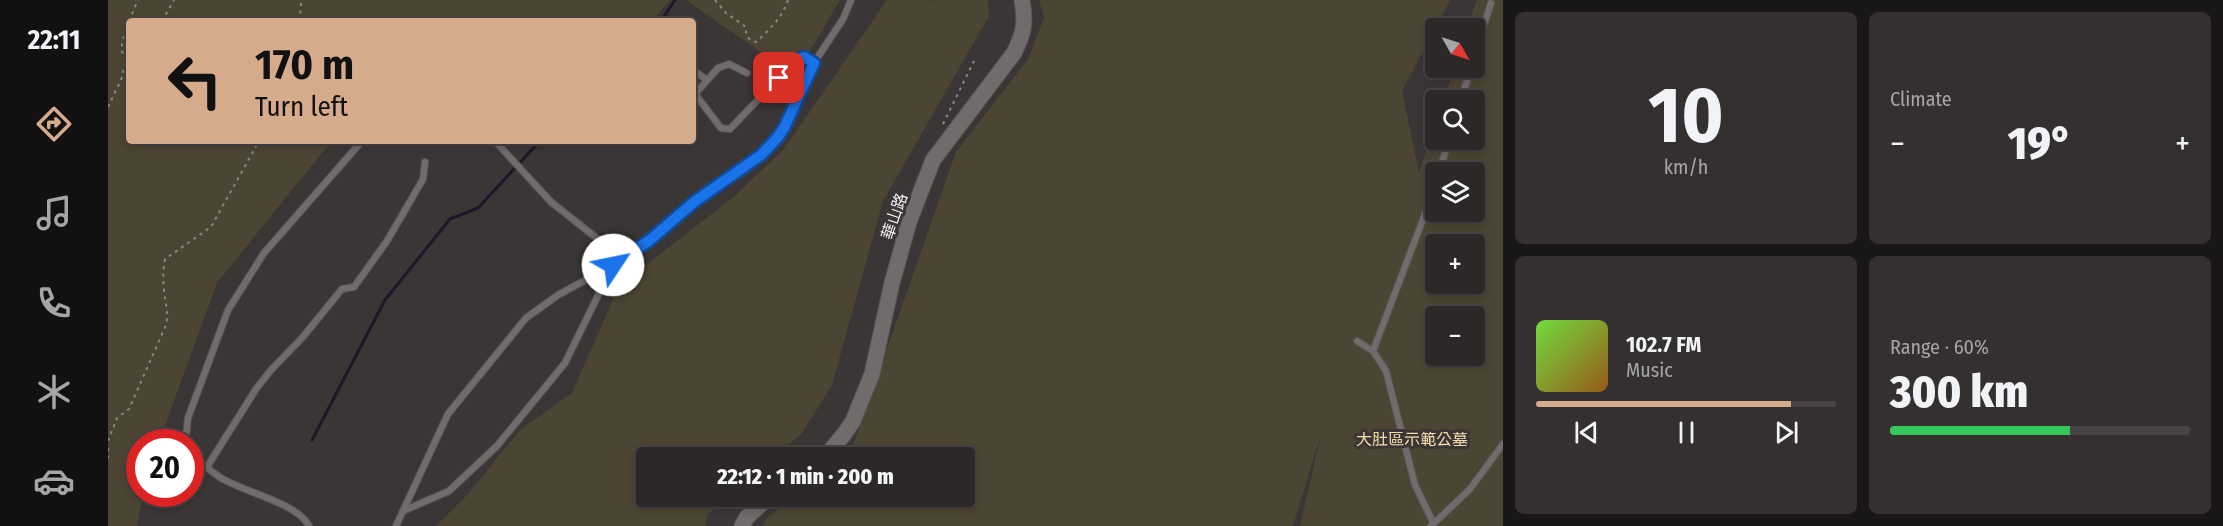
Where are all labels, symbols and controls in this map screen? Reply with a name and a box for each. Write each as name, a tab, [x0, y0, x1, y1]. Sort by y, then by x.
north arrow	[1425, 18, 1485, 78]
map controls	[1425, 18, 1485, 366]
text: 22:11	[28, 24, 80, 56]
text: 170 m	[255, 40, 354, 90]
icon: left	[156, 42, 234, 120]
pin	[753, 52, 804, 103]
icon: arrive	[762, 61, 795, 94]
text: 10	[1648, 69, 1724, 163]
text: Climate	[1890, 87, 1952, 111]
button: search	[1425, 90, 1485, 150]
text: Turn left	[255, 91, 348, 123]
icon: directions	[33, 103, 75, 145]
text: 19°	[2008, 117, 2072, 171]
text: −	[1890, 124, 1905, 164]
text: +	[2175, 124, 2190, 164]
text: km/h	[1664, 155, 1708, 179]
button: layers	[1425, 162, 1485, 222]
street label: 華山路	[878, 190, 911, 242]
icon: music	[33, 192, 75, 234]
position arrow	[581, 233, 645, 297]
button: +	[1425, 234, 1485, 294]
icon: phone	[33, 282, 75, 324]
button: −	[1425, 306, 1485, 366]
text: 102.7 FM	[1626, 331, 1701, 358]
text: Range · 60%	[1890, 335, 1989, 359]
text: Music	[1626, 358, 1673, 382]
text: 300 km	[1890, 365, 2028, 419]
icon: climate	[33, 371, 75, 413]
icon: previous	[1570, 416, 1603, 449]
icon: pause	[1670, 416, 1703, 449]
icon: next	[1770, 416, 1803, 449]
speed limit sign: 20	[126, 429, 204, 507]
park label: 大肚區示範公墓	[1356, 430, 1468, 449]
icon: car	[33, 460, 75, 502]
text: 22:12 · 1 min · 200 m	[717, 463, 894, 490]

